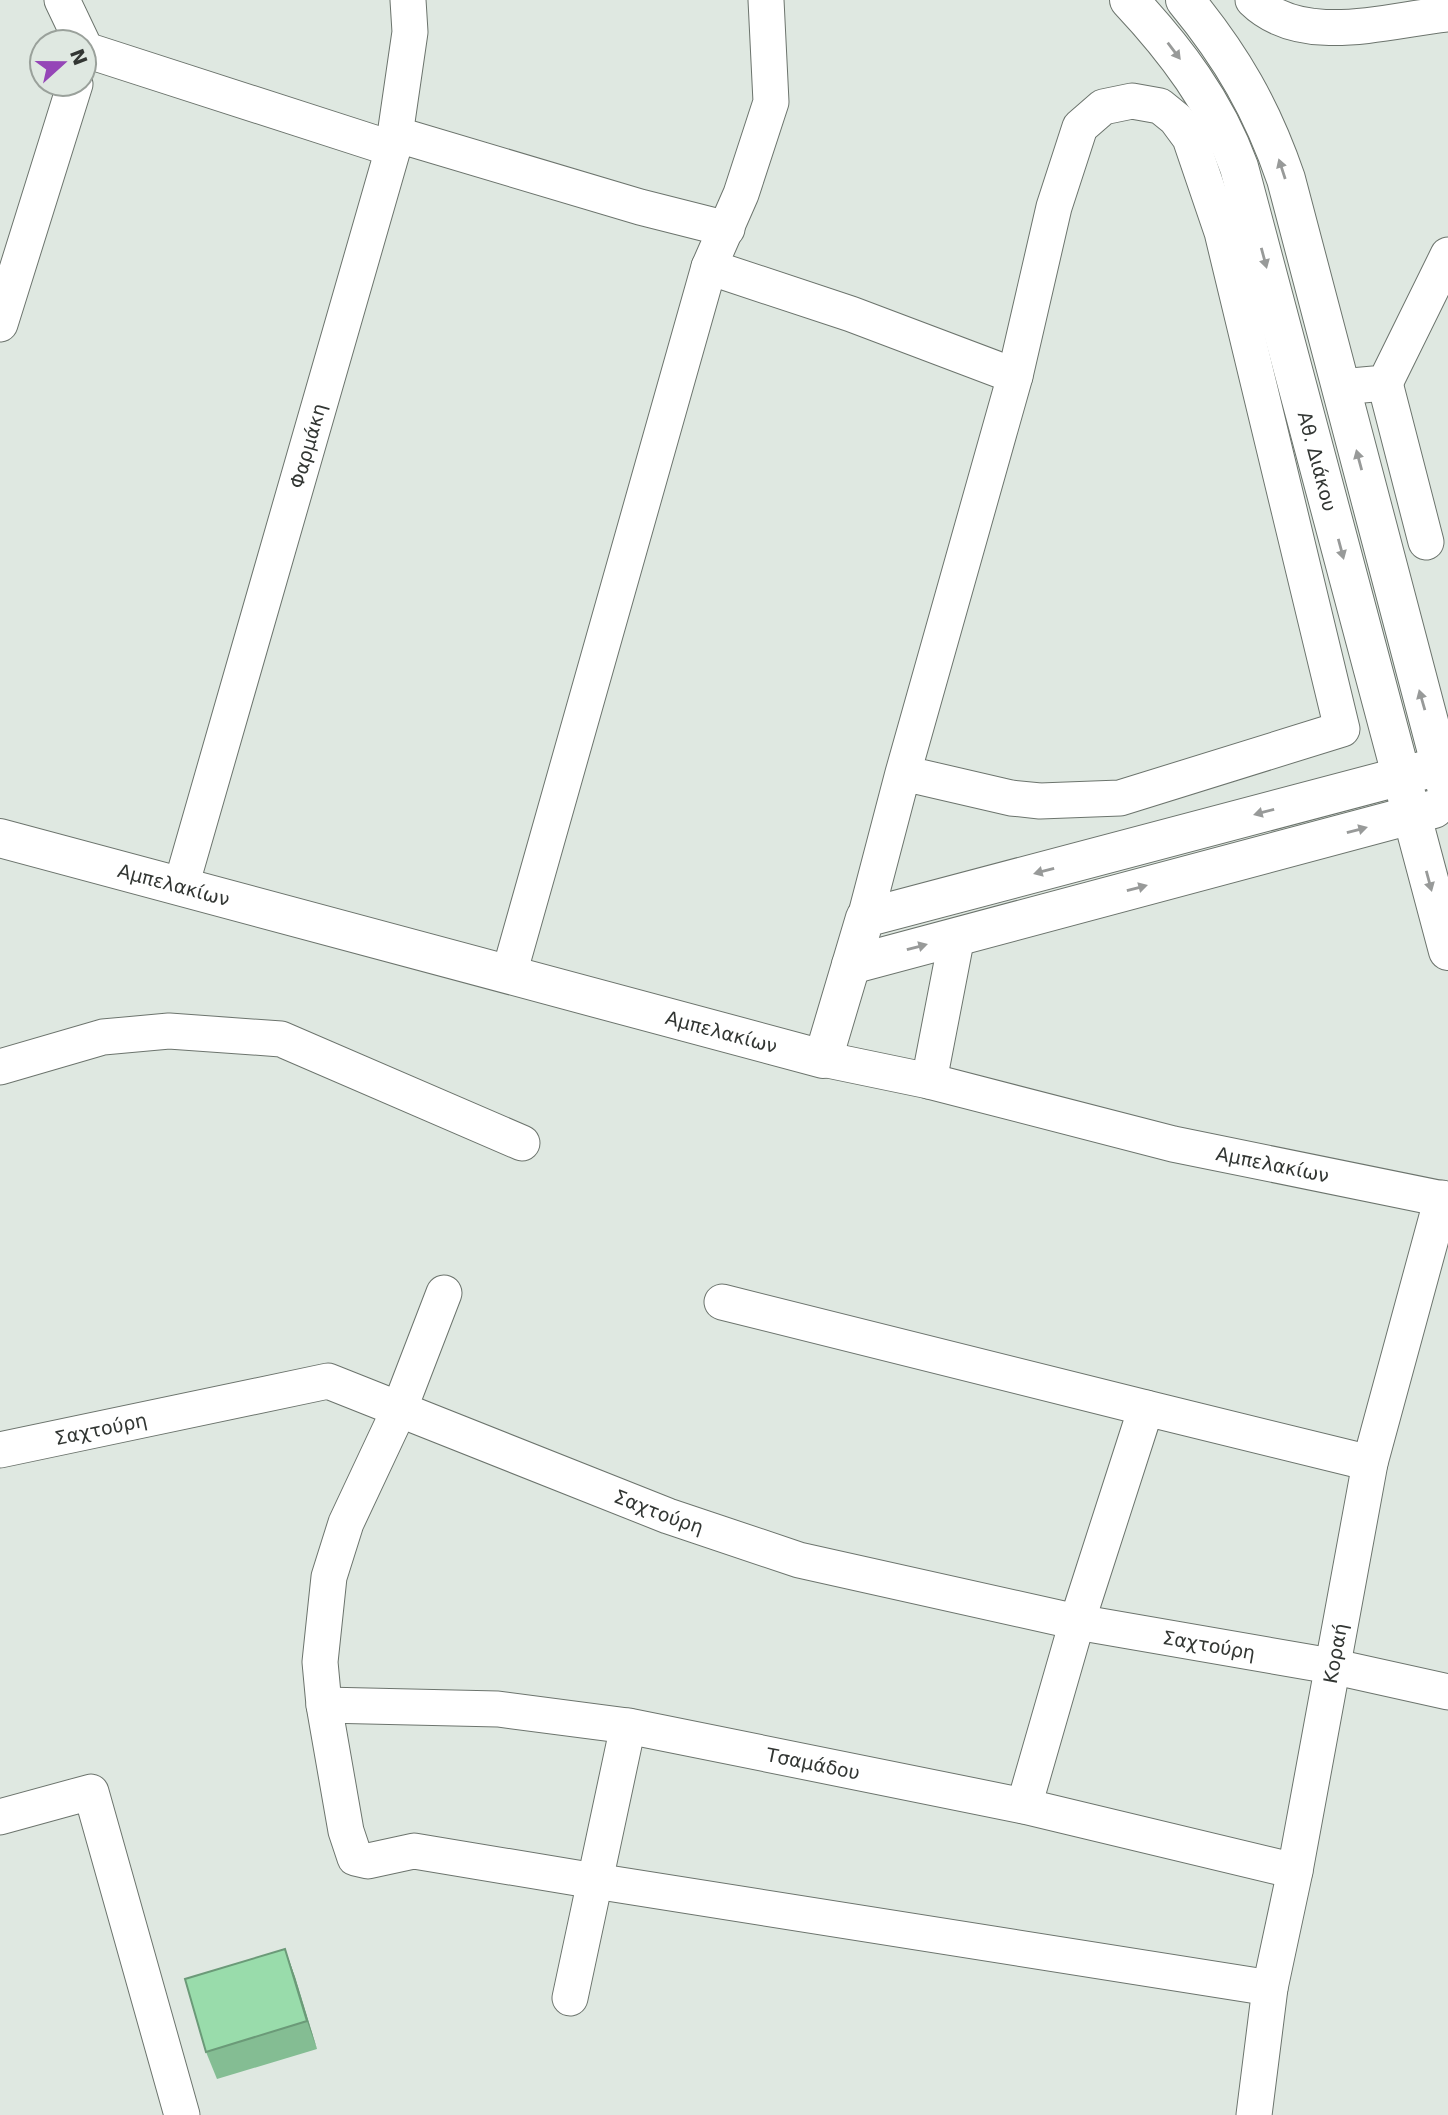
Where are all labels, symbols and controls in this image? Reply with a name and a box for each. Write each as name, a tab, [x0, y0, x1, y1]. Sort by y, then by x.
north arrow	[28, 28, 98, 98]
one-way arrow	[1166, 42, 1181, 60]
text: N	[66, 46, 92, 68]
one-way arrow	[1277, 158, 1287, 179]
one-way arrow	[1259, 247, 1270, 269]
street label: Φαρμάκη	[285, 401, 330, 491]
street label: Αθ. Διάκου	[1294, 409, 1341, 514]
one-way arrow	[1353, 449, 1364, 471]
one-way arrow	[1336, 539, 1346, 560]
one-way arrow	[1417, 689, 1427, 710]
one-way arrow	[1253, 807, 1275, 818]
one-way arrow	[1346, 824, 1368, 835]
street label: Αμπελακίων	[116, 859, 232, 910]
one-way arrow	[1033, 866, 1054, 876]
one-way arrow	[1424, 870, 1435, 892]
one-way arrow	[1126, 882, 1148, 893]
one-way arrow	[906, 941, 928, 952]
street label: Αμπελακίων	[663, 1006, 780, 1057]
street label: Αμπελακίων	[1214, 1142, 1331, 1187]
street label: Σαχτούρη	[53, 1408, 149, 1449]
street label: Σαχτούρη	[611, 1485, 706, 1538]
street label: Κοραή	[1319, 1621, 1351, 1685]
street label: Σαχτούρη	[1161, 1626, 1257, 1664]
street label: Τσαμάδου	[763, 1743, 862, 1784]

